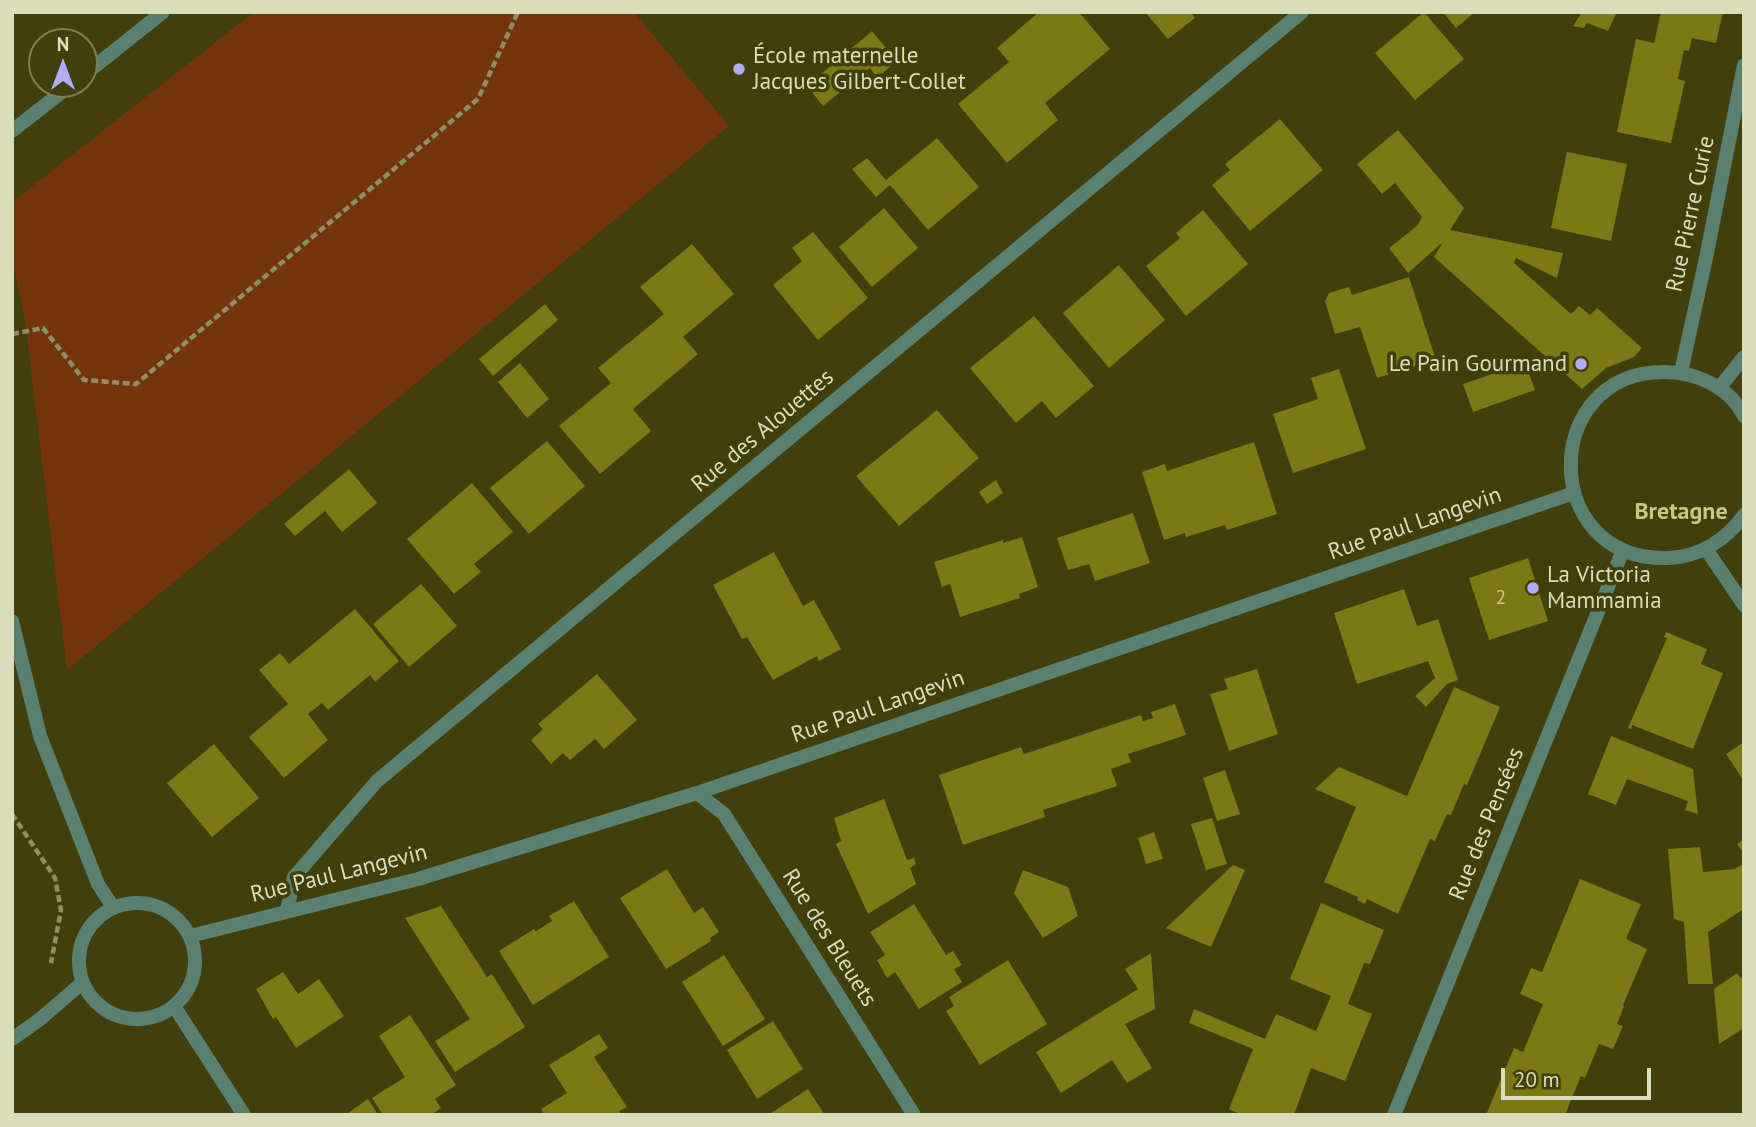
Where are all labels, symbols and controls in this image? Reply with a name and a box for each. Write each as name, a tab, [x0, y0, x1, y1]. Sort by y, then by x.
north arrow	[28, 28, 98, 98]
text: N	[57, 32, 69, 56]
place label: École maternelle Jacques Gilbert-Collet	[753, 42, 966, 96]
marker: École maternelle Jacques Gilbert-Collet	[731, 61, 747, 77]
street label: Rue Pierre Curie	[1661, 134, 1721, 294]
place label: Le Pain Gourmand	[1389, 350, 1567, 378]
marker: Le Pain Gourmand	[1573, 356, 1589, 372]
street label: Rue des Alouettes	[686, 364, 840, 498]
street label: Rue Paul Langevin	[1325, 481, 1505, 567]
district label: Bretagne	[1634, 498, 1728, 526]
place label: La Victoria Mammamia	[1547, 561, 1662, 615]
marker: La Victoria Mammamia	[1525, 580, 1541, 596]
house number: 2	[1496, 588, 1506, 610]
street label: Rue Paul Langevin	[788, 664, 968, 750]
street label: Rue des Pensées	[1444, 744, 1530, 904]
street label: Rue Paul Langevin	[248, 839, 430, 909]
street label: Rue des Bleuets	[776, 864, 882, 1012]
scale bar	[1504, 1054, 1654, 1098]
text: 20 m	[1514, 1066, 1560, 1093]

